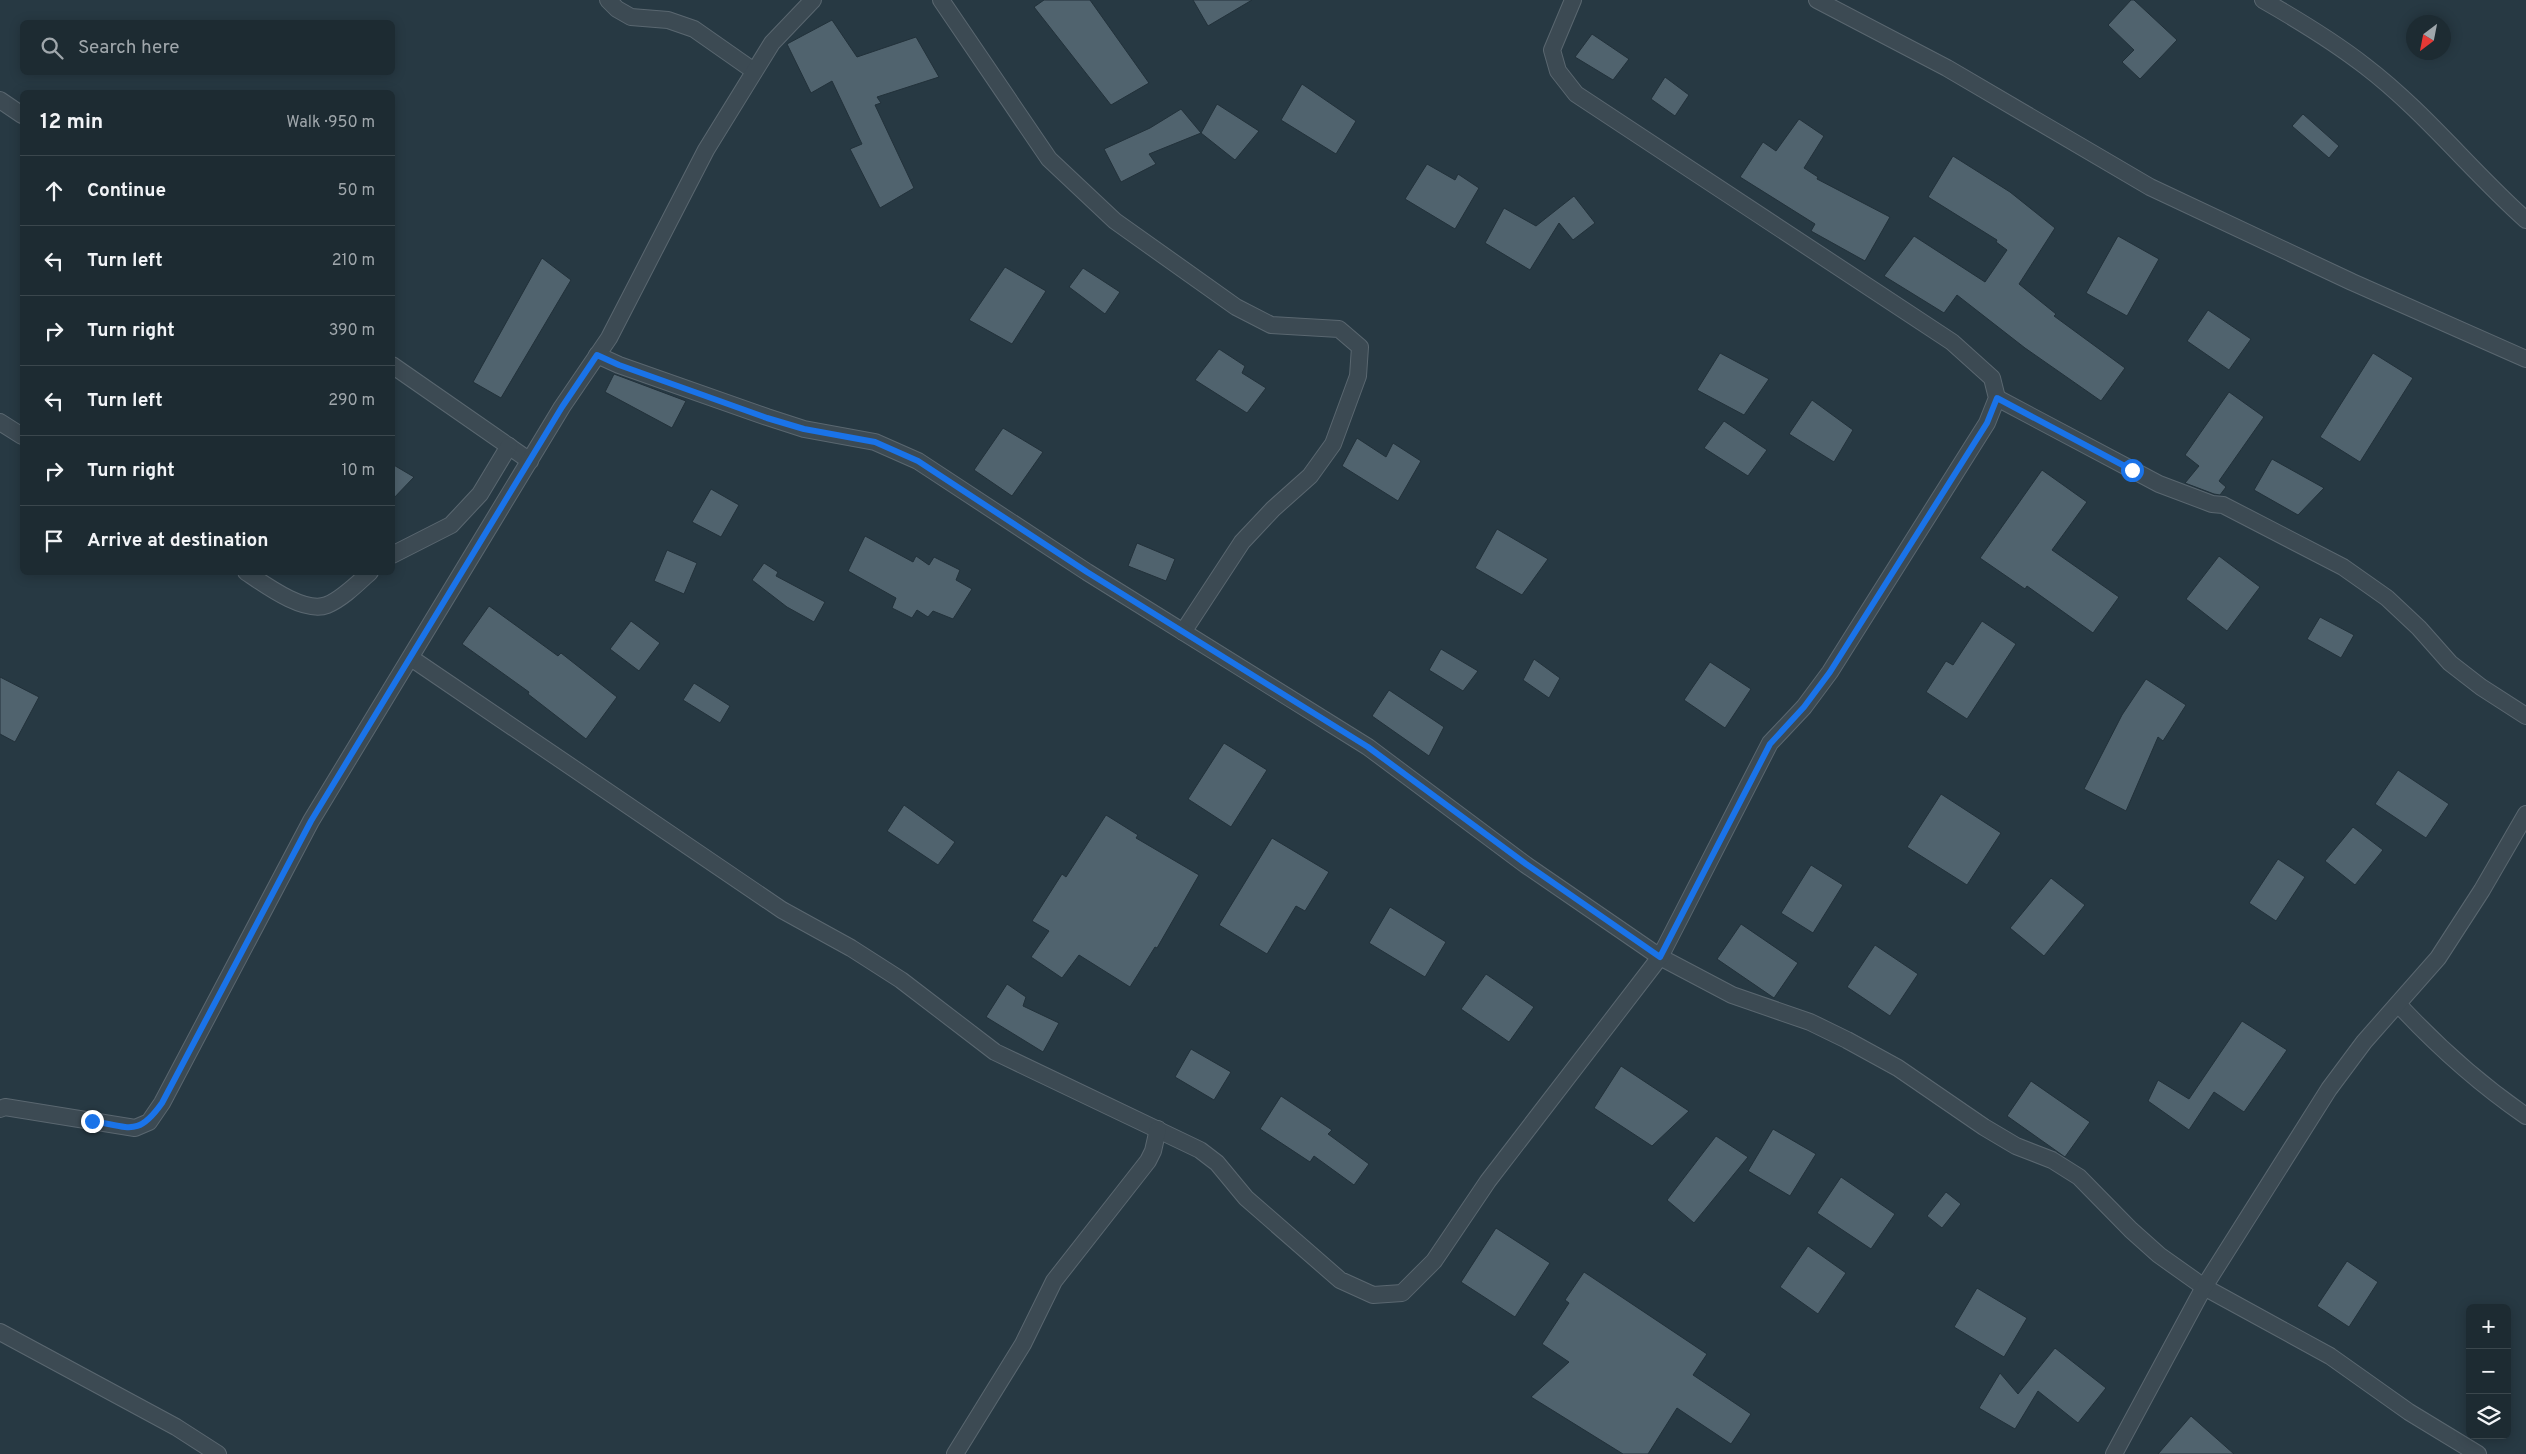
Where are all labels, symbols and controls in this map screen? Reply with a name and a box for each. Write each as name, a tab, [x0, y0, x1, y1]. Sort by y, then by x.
north arrow	[2406, 15, 2451, 60]
search box	[20, 20, 395, 75]
icon: search	[38, 34, 66, 62]
text: Search here	[78, 36, 180, 60]
text: 12 min	[40, 109, 103, 136]
text: Walk · 950 m	[286, 113, 375, 133]
icon: ahead	[40, 177, 68, 205]
text: Continue	[87, 179, 166, 203]
text: 50 m	[338, 181, 375, 201]
icon: left	[40, 247, 68, 275]
text: Turn left	[87, 249, 163, 273]
text: 210 m	[332, 251, 375, 271]
icon: right	[40, 317, 68, 345]
text: Turn right	[87, 319, 175, 343]
text: 390 m	[329, 321, 375, 341]
icon: left	[40, 387, 68, 415]
text: Turn left	[87, 389, 163, 413]
text: 290 m	[328, 391, 375, 411]
icon: right	[40, 457, 68, 485]
text: Turn right	[87, 459, 175, 483]
route start	[2121, 459, 2144, 482]
text: 10 m	[341, 461, 375, 481]
icon: arrive	[40, 527, 68, 555]
text: Arrive at destination	[87, 529, 268, 553]
route end	[81, 1110, 104, 1133]
map controls	[2466, 1304, 2511, 1439]
button: +	[2466, 1304, 2511, 1349]
button: −	[2466, 1349, 2511, 1394]
button: layers	[2466, 1394, 2511, 1439]

